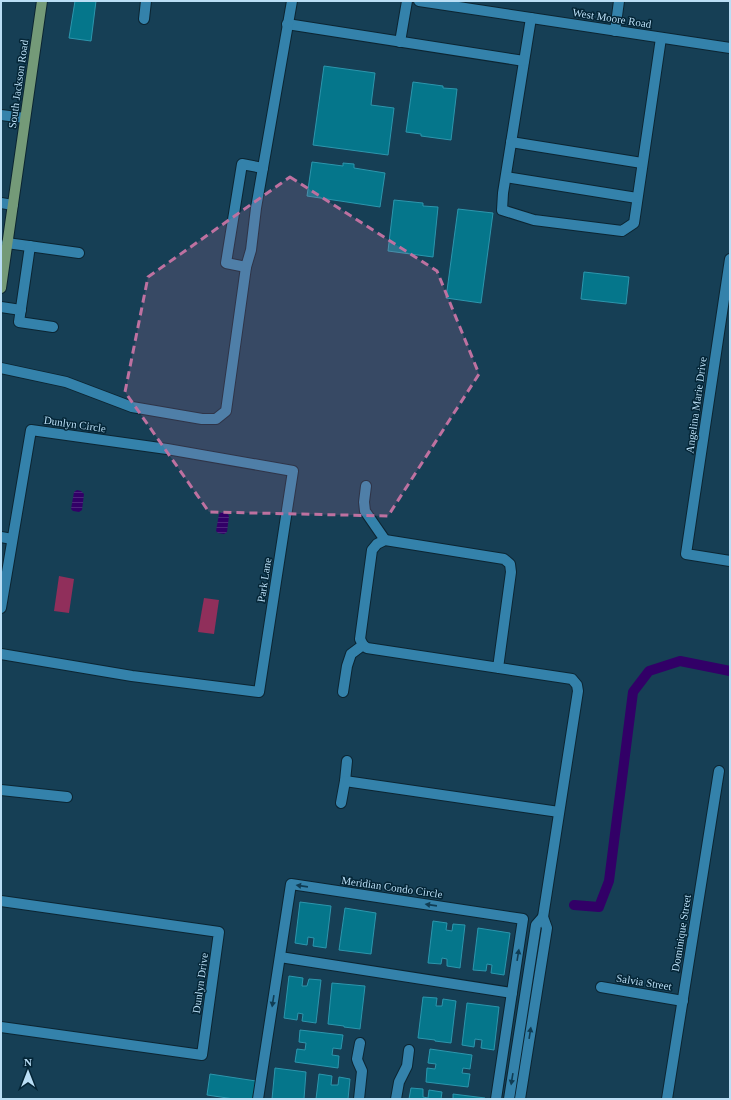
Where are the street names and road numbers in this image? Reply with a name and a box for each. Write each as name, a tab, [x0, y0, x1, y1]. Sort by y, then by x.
street label: West Moore Road	[572, 6, 653, 30]
street label: South Jackson Road	[6, 39, 30, 129]
street label: Angelina Marie Drive	[683, 356, 709, 454]
street label: Dunlyn Circle	[43, 414, 107, 434]
street label: Park Lane	[255, 557, 273, 603]
street label: Meridian Condo Circle	[341, 874, 443, 900]
street label: Dominique Street	[669, 894, 693, 972]
street label: Dunlyn Drive	[190, 952, 210, 1014]
street label: Salvia Street	[615, 972, 673, 992]

